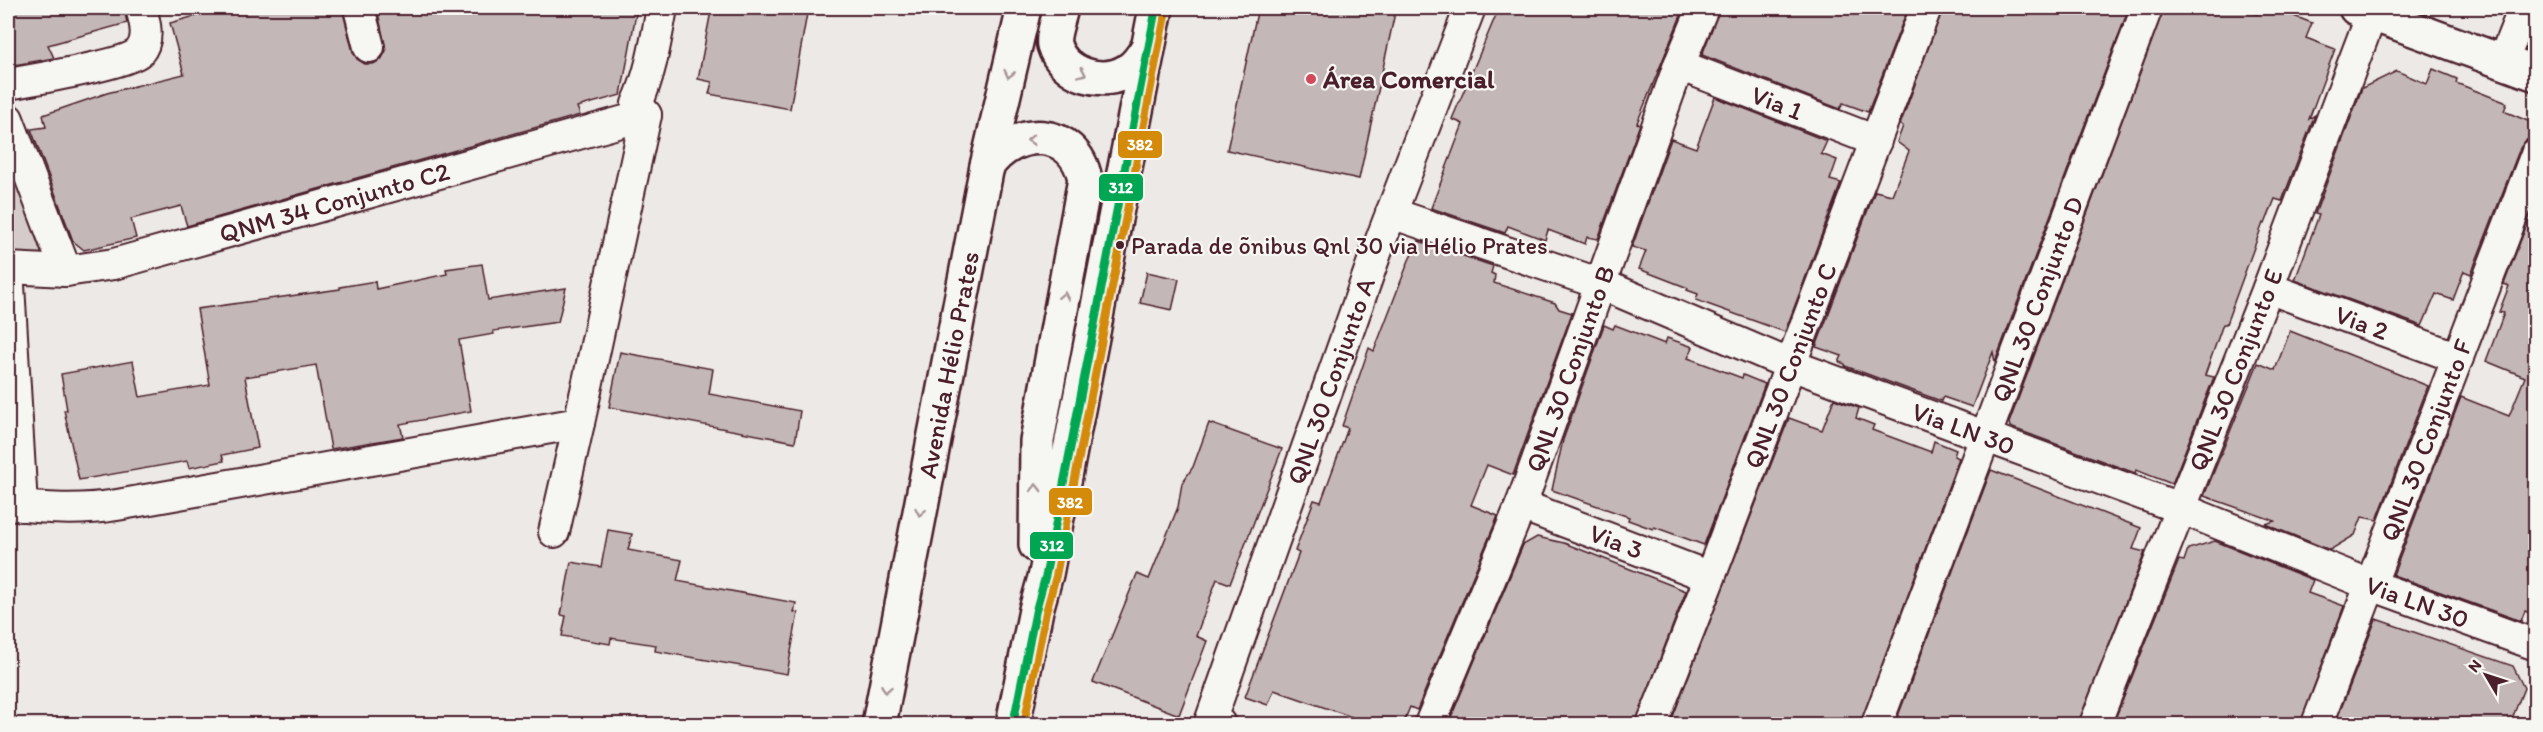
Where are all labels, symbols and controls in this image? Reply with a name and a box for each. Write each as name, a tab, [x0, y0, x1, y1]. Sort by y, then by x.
place label: Área Comercial	[1322, 63, 1495, 95]
one-way arrow	[1076, 66, 1087, 78]
one-way arrow	[1003, 69, 1016, 79]
marker: Área Comercial	[1304, 72, 1318, 86]
street label: Via 1	[1747, 78, 1807, 127]
line badge: 382	[1117, 130, 1163, 159]
one-way arrow	[1027, 133, 1036, 146]
text: 382	[1127, 135, 1154, 154]
street label: QNM 34 Conjunto C2	[216, 155, 453, 250]
line badge: 312	[1098, 173, 1144, 202]
text: 312	[1109, 178, 1134, 197]
street label: QNL 30 Conjunto D	[1984, 192, 2091, 407]
place label: Parada de õnibus Qnl 30 via Hélio Prates	[1131, 231, 1548, 260]
marker: Parada de õnibus Qnl 30 via Hélio Prates	[1114, 239, 1126, 251]
street label: Avenida Hélio Prates	[911, 249, 986, 481]
street label: QNL 30 Conjunto C	[1737, 259, 1844, 473]
street label: QNL 30 Conjunto B	[1518, 261, 1622, 476]
street label: QNL 30 Conjunto E	[2181, 264, 2290, 476]
street label: QNL 30 Conjunto A	[1279, 273, 1382, 489]
one-way arrow	[1057, 291, 1070, 301]
street label: Via 2	[2331, 298, 2393, 347]
street label: QNL 30 Conjunto F	[2373, 334, 2480, 546]
street label: Via LN 30	[1908, 395, 2019, 462]
one-way arrow	[1030, 484, 1042, 493]
line badge: 382	[1048, 487, 1093, 516]
text: 382	[1057, 493, 1084, 512]
one-way arrow	[914, 507, 927, 517]
street label: Via 3	[1585, 517, 1648, 566]
line badge: 312	[1029, 531, 1074, 560]
text: 312	[1040, 536, 1065, 555]
street label: Via LN 30	[2361, 568, 2473, 635]
north arrow	[2456, 645, 2516, 705]
text: N	[2464, 656, 2486, 676]
one-way arrow	[880, 684, 893, 694]

